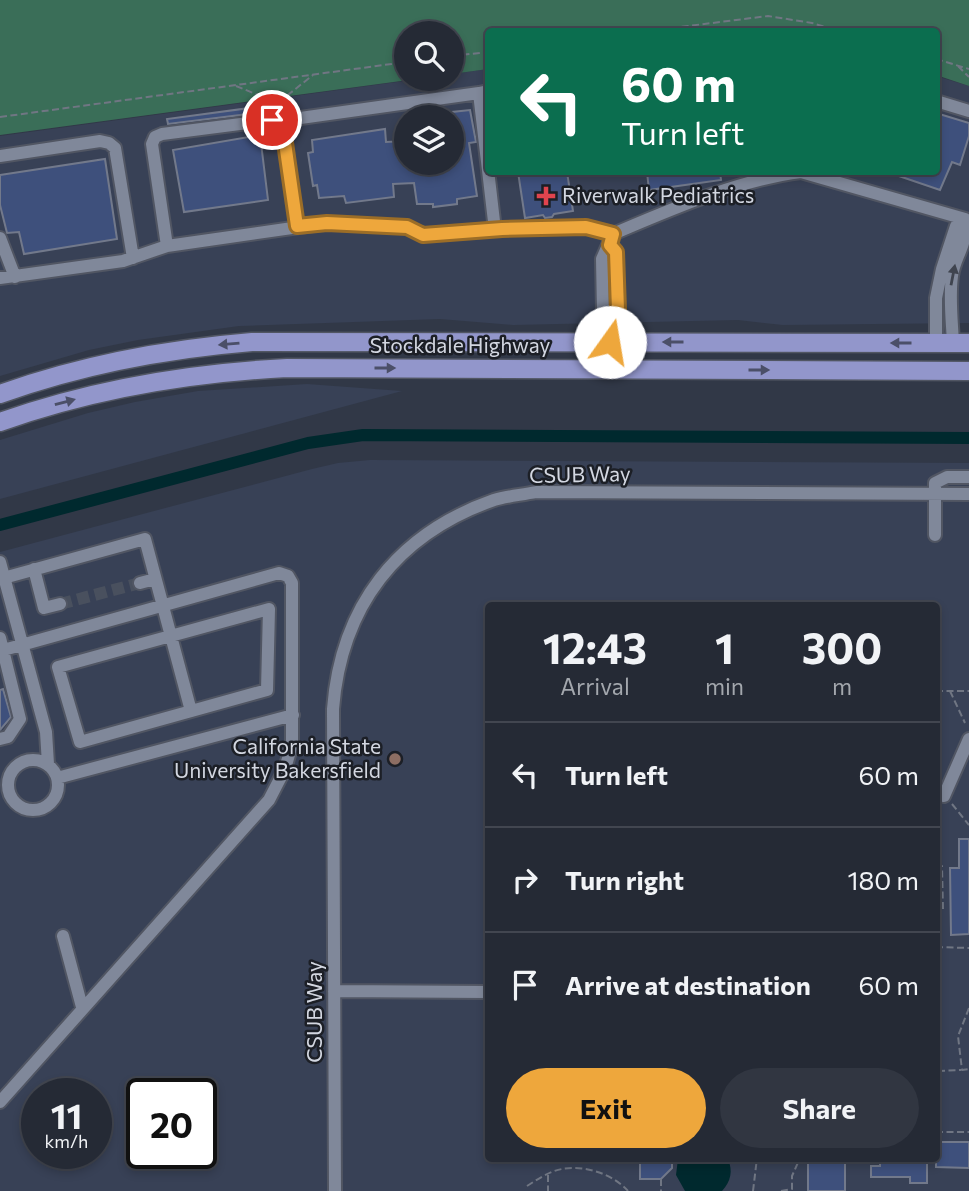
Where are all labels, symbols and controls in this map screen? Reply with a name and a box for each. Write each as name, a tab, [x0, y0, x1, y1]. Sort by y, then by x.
map controls	[394, 21, 464, 175]
button: search	[394, 21, 464, 91]
text: 60 m	[621, 52, 736, 112]
icon: left	[506, 56, 597, 147]
pin	[242, 90, 302, 150]
icon: arrive	[253, 101, 291, 139]
button: layers	[394, 105, 464, 175]
text: Turn left	[621, 112, 745, 152]
place label: Riverwalk Pediatrics	[562, 182, 754, 207]
marker: Riverwalk Pediatrics	[536, 186, 556, 206]
one-way arrow	[948, 264, 959, 286]
position arrow	[573, 305, 647, 379]
street label: Stockdale Highway	[370, 332, 550, 357]
one-way arrow	[662, 336, 684, 348]
one-way arrow	[890, 337, 912, 349]
one-way arrow	[218, 339, 240, 350]
one-way arrow	[374, 362, 396, 374]
one-way arrow	[749, 364, 771, 376]
one-way arrow	[54, 396, 76, 407]
street label: CSUB Way	[529, 460, 631, 487]
text: 12:43	[543, 621, 647, 673]
text: 1	[715, 621, 734, 673]
text: 300	[802, 621, 882, 673]
text: Arrival	[560, 672, 630, 700]
text: min	[705, 672, 744, 700]
text: m	[832, 672, 852, 700]
place label: California State University Bakersfield	[174, 733, 381, 782]
marker: California State University Bakersfield	[387, 751, 403, 767]
icon: left	[506, 756, 544, 794]
text: Turn left	[565, 759, 668, 790]
text: 60 m	[859, 759, 919, 790]
icon: right	[506, 861, 544, 899]
text: Turn right	[565, 864, 684, 895]
text: 180 m	[847, 864, 919, 895]
street label: CSUB Way	[301, 961, 326, 1063]
icon: arrive	[506, 966, 544, 1004]
text: Arrive at destination	[565, 969, 811, 1000]
text: 60 m	[859, 969, 919, 1000]
button: Exit	[506, 1068, 706, 1148]
button: Share	[720, 1068, 919, 1148]
speed limit sign: 20	[126, 1078, 217, 1169]
text: 11	[51, 1093, 82, 1136]
text: km/h	[45, 1130, 88, 1152]

